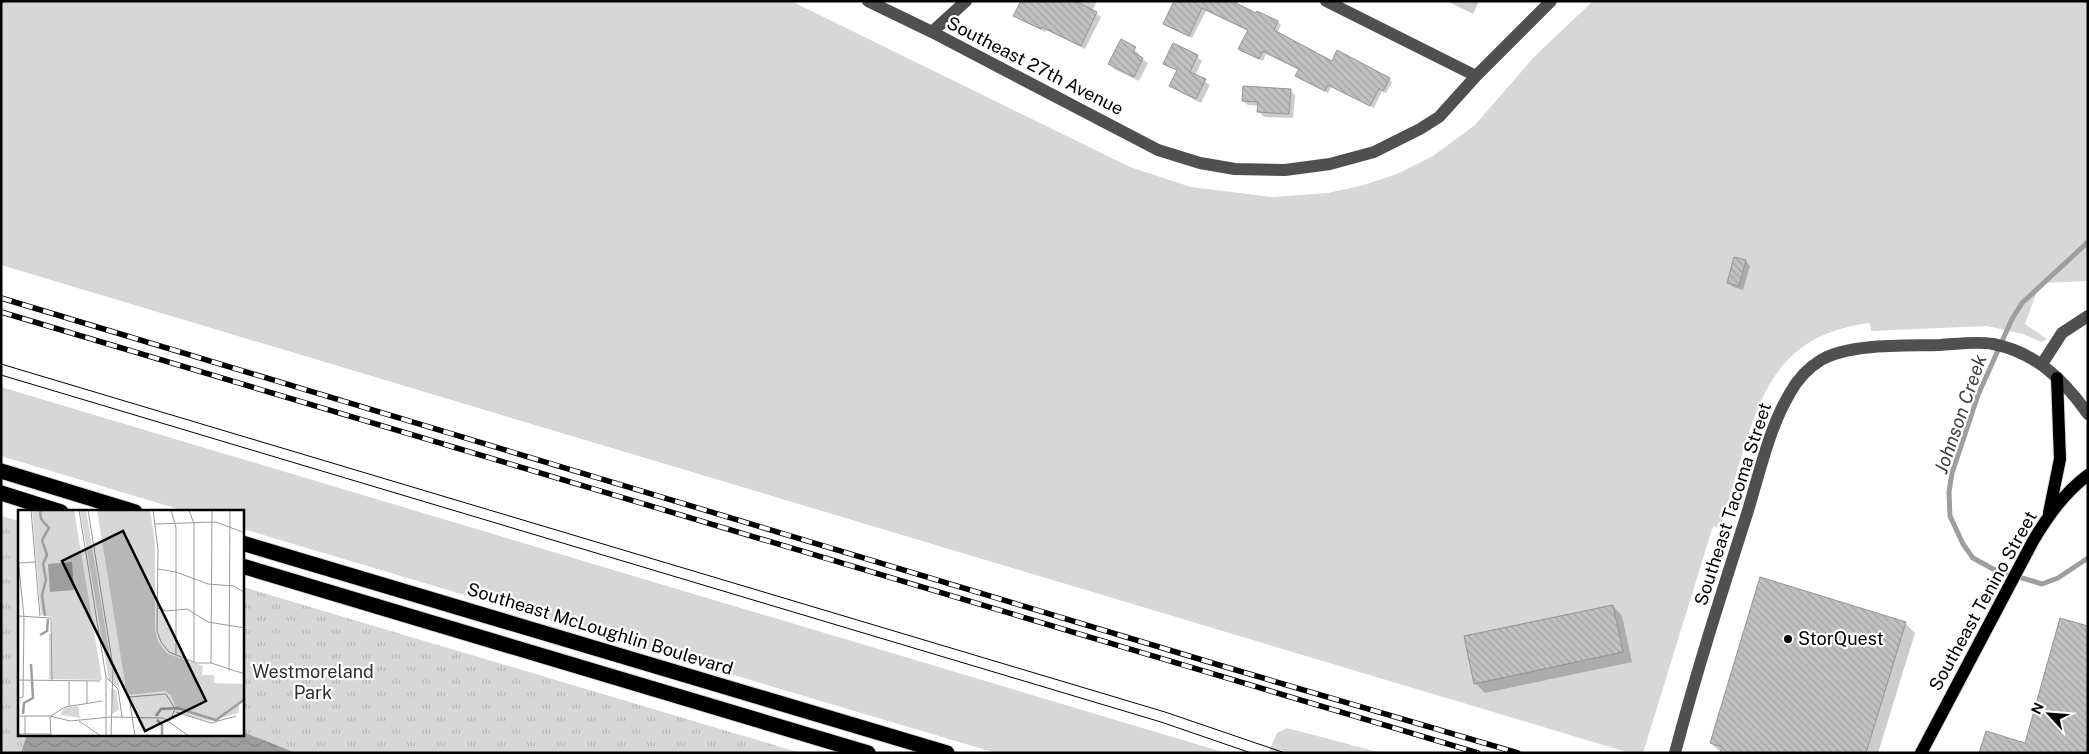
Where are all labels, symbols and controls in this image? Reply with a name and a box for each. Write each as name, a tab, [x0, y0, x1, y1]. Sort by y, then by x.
street label: Southeast 27th Avenue	[943, 12, 1127, 119]
water label: Johnson Creek	[1929, 351, 1991, 476]
street label: Southeast Tacoma Street	[1690, 400, 1775, 608]
street label: Southeast Tenino Street	[1924, 507, 2041, 694]
inset map	[18, 510, 244, 736]
street label: Southeast McLoughlin Boulevard	[465, 578, 736, 679]
place label: StorQuest	[1798, 628, 1884, 649]
marker: StorQuest	[1782, 633, 1794, 645]
park label: Westmoreland Park	[252, 661, 374, 703]
north arrow	[2024, 689, 2074, 739]
text: N	[2028, 700, 2047, 717]

